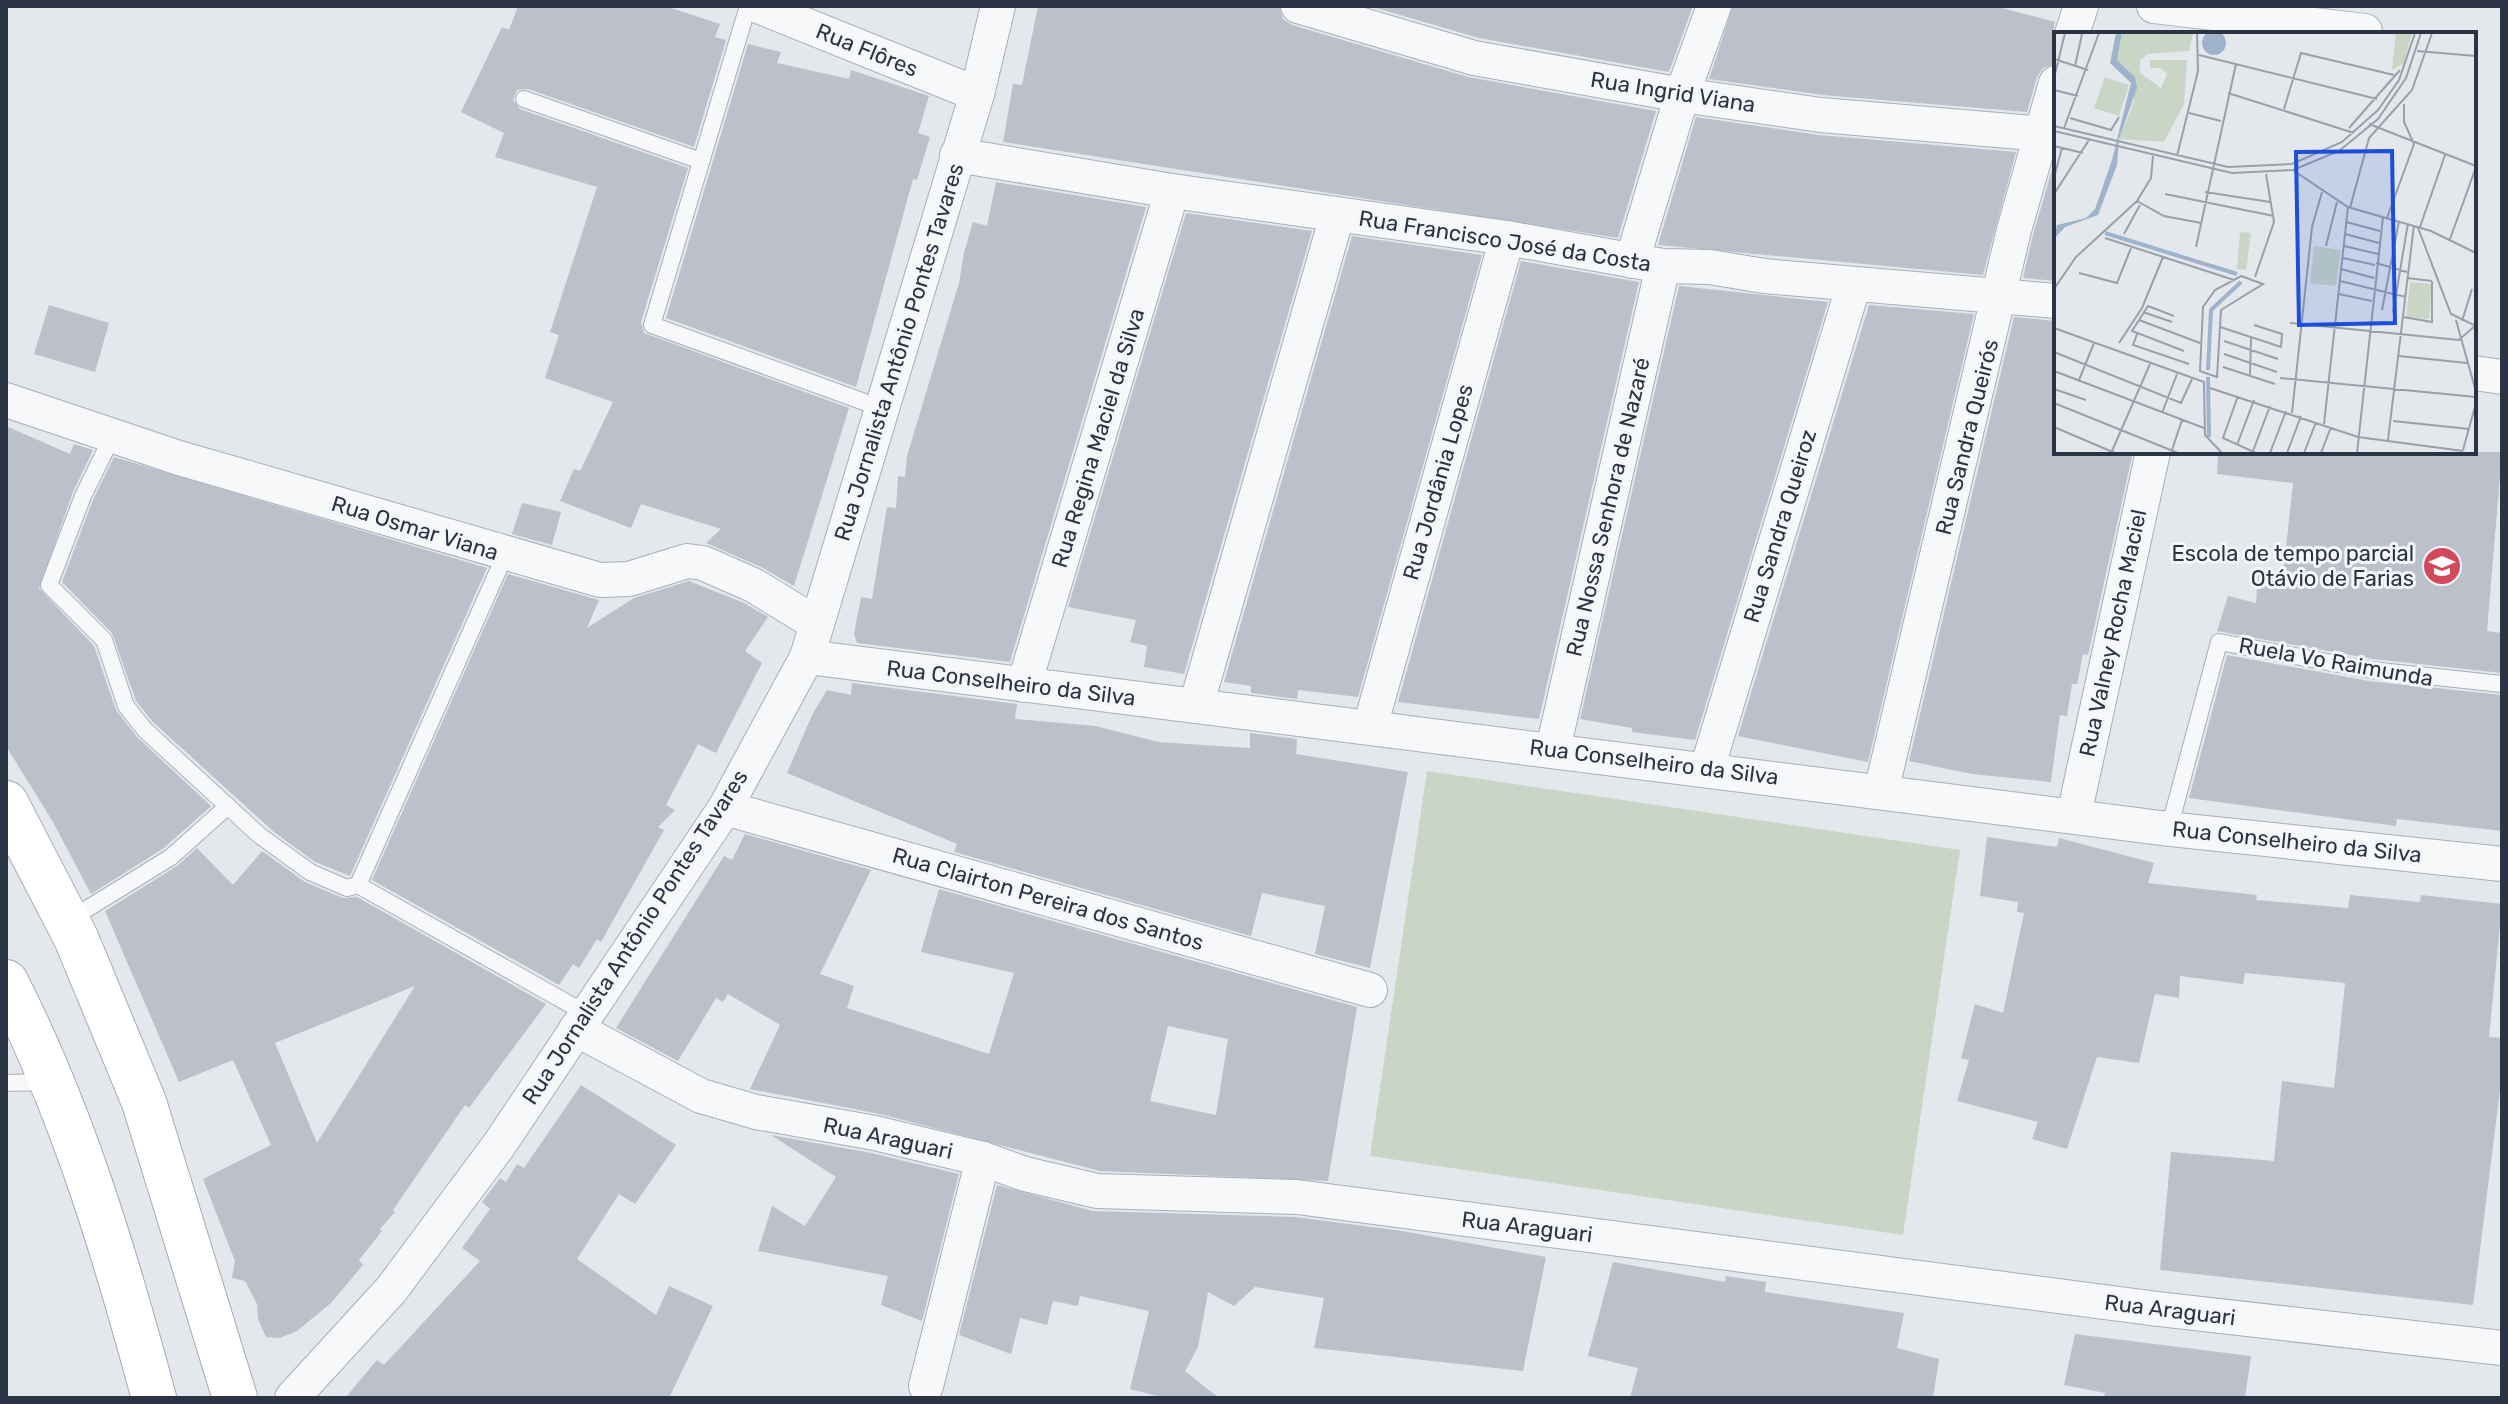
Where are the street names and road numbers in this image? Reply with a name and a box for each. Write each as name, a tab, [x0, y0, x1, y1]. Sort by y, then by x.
street label: Rua Flôres	[812, 17, 922, 83]
street label: Rua Ingrid Viana	[1589, 66, 1757, 118]
street label: Rua Jornalista Antônio Pontes Tavares	[829, 160, 969, 544]
street label: Rua Francisco José da Costa	[1357, 205, 1653, 277]
street label: Rua Regina Maciel da Silva	[1046, 305, 1150, 571]
street label: Rua Sandra Queirós	[1930, 336, 2004, 538]
street label: Rua Nossa Senhora de Nazaré	[1560, 355, 1656, 659]
street label: Rua Jordânia Lopes	[1397, 381, 1479, 583]
street label: Rua Sandra Queiroz	[1738, 426, 1822, 626]
street label: Rua Osmar Viana	[328, 490, 502, 566]
street label: Rua Valney Rocha Maciel	[2074, 507, 2152, 759]
street label: Ruela Vo Raimunda	[2237, 632, 2435, 692]
street label: Rua Conselheiro da Silva	[885, 654, 1137, 712]
street label: Rua Conselheiro da Silva	[1528, 733, 1780, 791]
street label: Rua Jornalista Antônio Pontes Tavares	[516, 765, 754, 1109]
street label: Rua Conselheiro da Silva	[2171, 815, 2423, 869]
street label: Rua Clairton Pereira dos Santos	[889, 842, 1207, 956]
street label: Rua Araguari	[821, 1111, 955, 1165]
street label: Rua Araguari	[1460, 1206, 1594, 1248]
street label: Rua Araguari	[2103, 1289, 2237, 1331]

